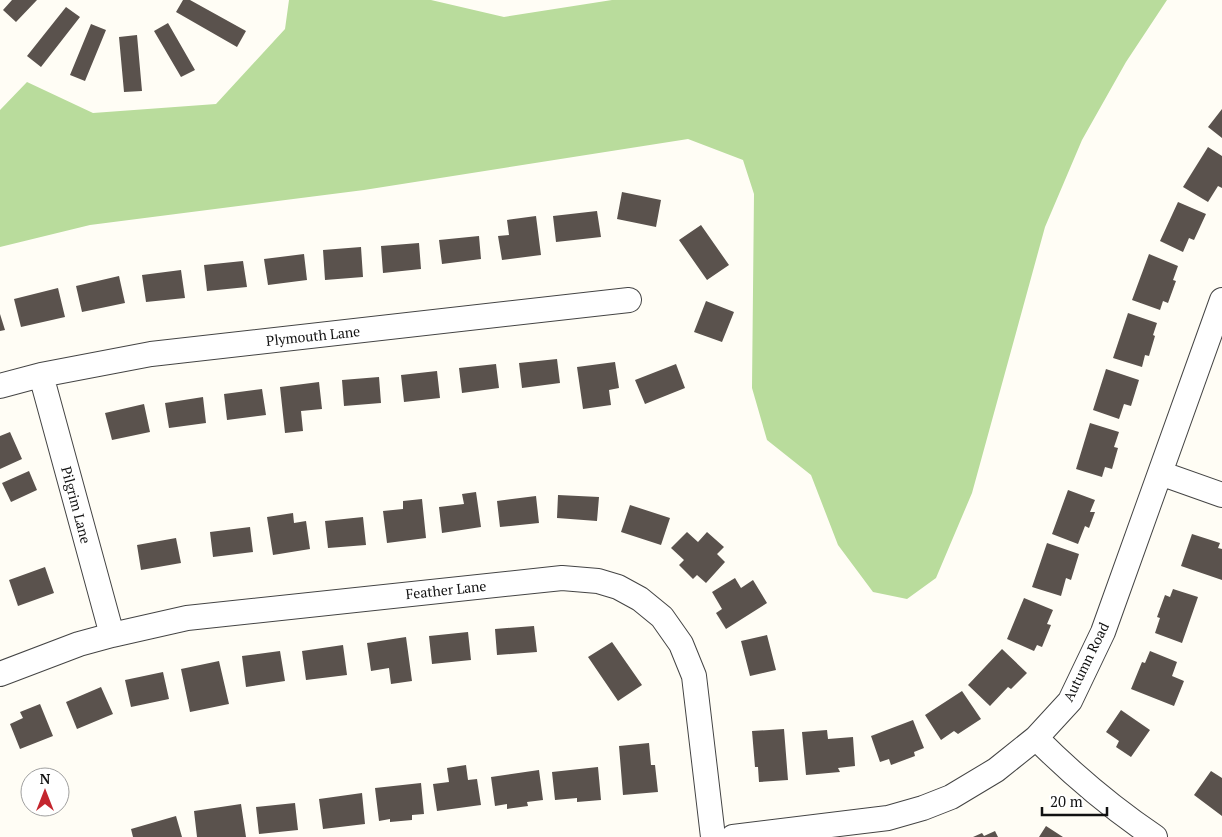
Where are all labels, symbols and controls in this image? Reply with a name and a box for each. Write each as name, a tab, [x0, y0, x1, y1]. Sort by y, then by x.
street label: Plymouth Lane	[265, 321, 361, 350]
street label: Pilgrim Lane	[57, 464, 96, 546]
street label: Feather Lane	[405, 576, 487, 603]
street label: Autumn Road	[1058, 619, 1113, 705]
north arrow	[20, 767, 70, 817]
text: N	[40, 769, 51, 788]
scale bar	[1042, 784, 1107, 816]
text: 20 m	[1050, 791, 1083, 811]

